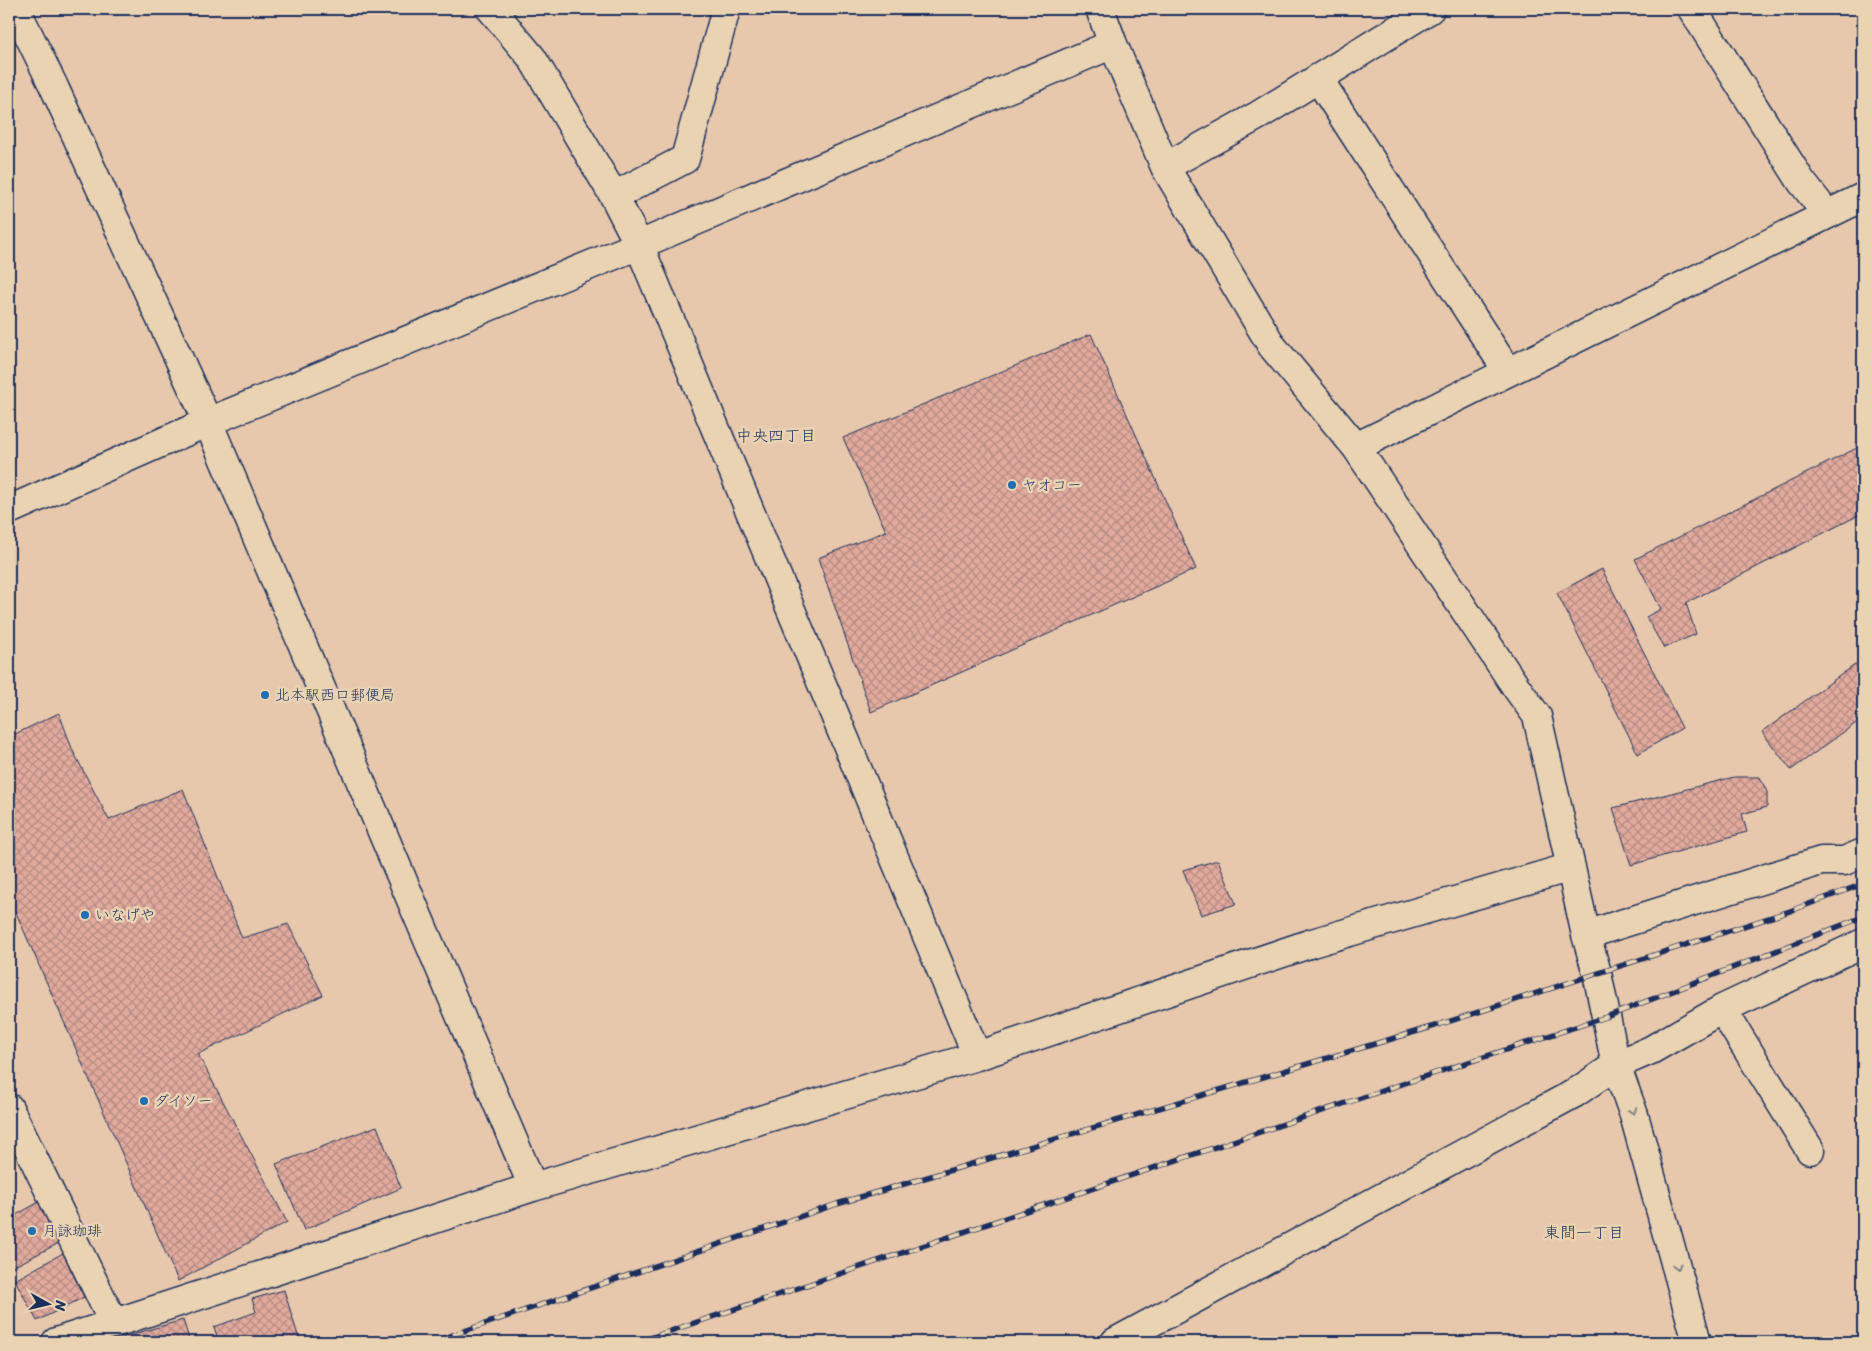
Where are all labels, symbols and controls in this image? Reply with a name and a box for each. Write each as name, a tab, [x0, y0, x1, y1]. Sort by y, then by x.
district label: 中央四丁目	[736, 421, 816, 450]
place label: ヤオコー	[1022, 472, 1082, 498]
marker: ヤオコー	[1006, 479, 1018, 491]
place label: 北本駅西口郵便局	[275, 682, 395, 708]
marker: 北本駅西口郵便局	[259, 689, 271, 701]
place label: いなげや	[95, 902, 155, 928]
marker: いなげや	[79, 909, 91, 921]
place label: ダイソー	[154, 1088, 213, 1114]
marker: ダイソー	[138, 1095, 150, 1107]
one-way arrow	[1627, 1106, 1637, 1115]
place label: 月詠珈琲	[42, 1218, 102, 1244]
district label: 東間一丁目	[1544, 1218, 1624, 1247]
marker: 月詠珈琲	[26, 1225, 38, 1237]
one-way arrow	[1671, 1263, 1681, 1271]
north arrow	[22, 1278, 72, 1328]
text: N	[47, 1298, 74, 1313]

